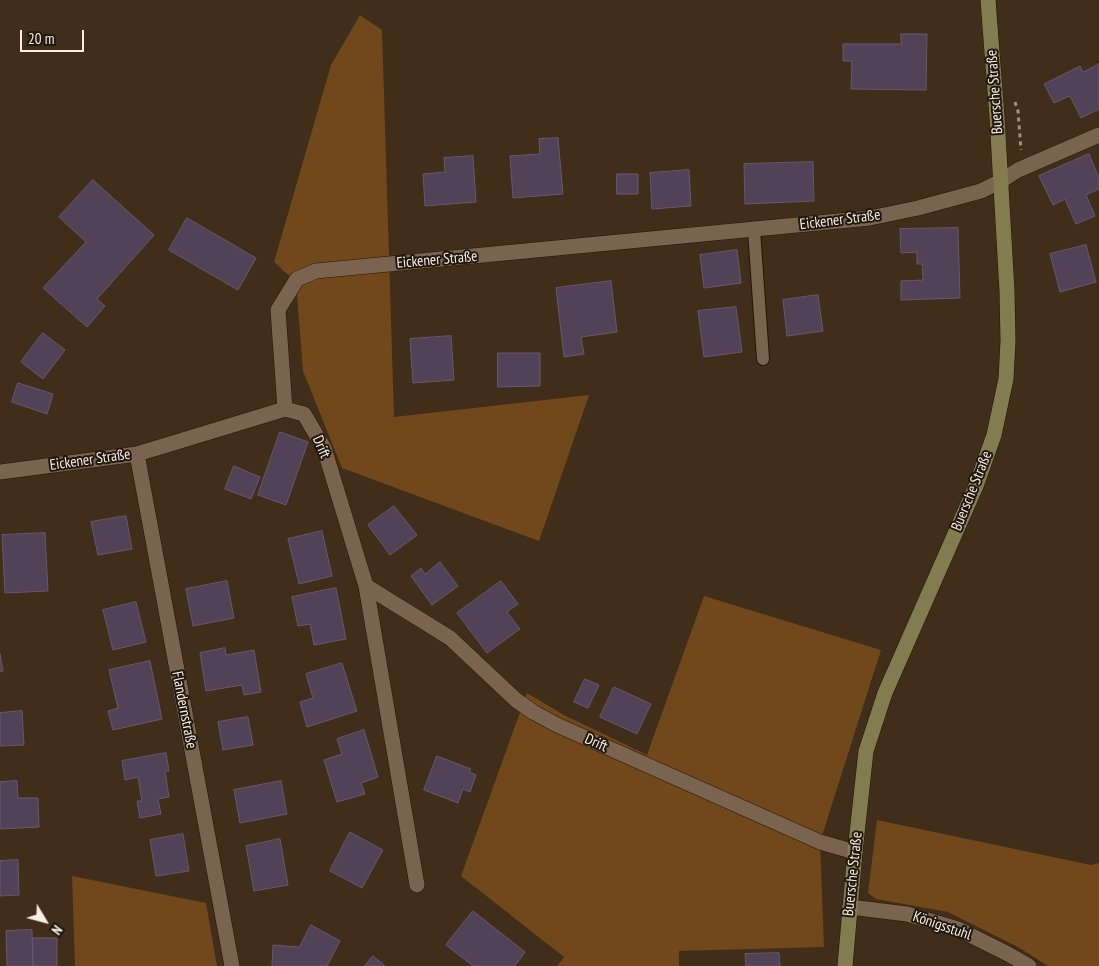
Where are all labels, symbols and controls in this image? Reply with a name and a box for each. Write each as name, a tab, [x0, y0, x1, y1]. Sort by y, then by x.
scale bar	[22, 20, 86, 52]
text: 20 m	[28, 29, 54, 48]
street label: Buersche Straße	[983, 49, 1007, 135]
street label: Eickener Straße	[799, 206, 881, 234]
street label: Eickener Straße	[396, 247, 478, 273]
street label: Drift	[308, 433, 334, 461]
street label: Eickener Straße	[49, 445, 131, 475]
street label: Buersche Straße	[948, 448, 996, 534]
street label: Flandernstraße	[168, 670, 200, 750]
street label: Drift	[582, 730, 610, 756]
street label: Buersche Straße	[840, 831, 866, 917]
north arrow	[20, 896, 70, 946]
street label: Königsstuhl	[910, 908, 974, 944]
text: N	[48, 922, 66, 938]

